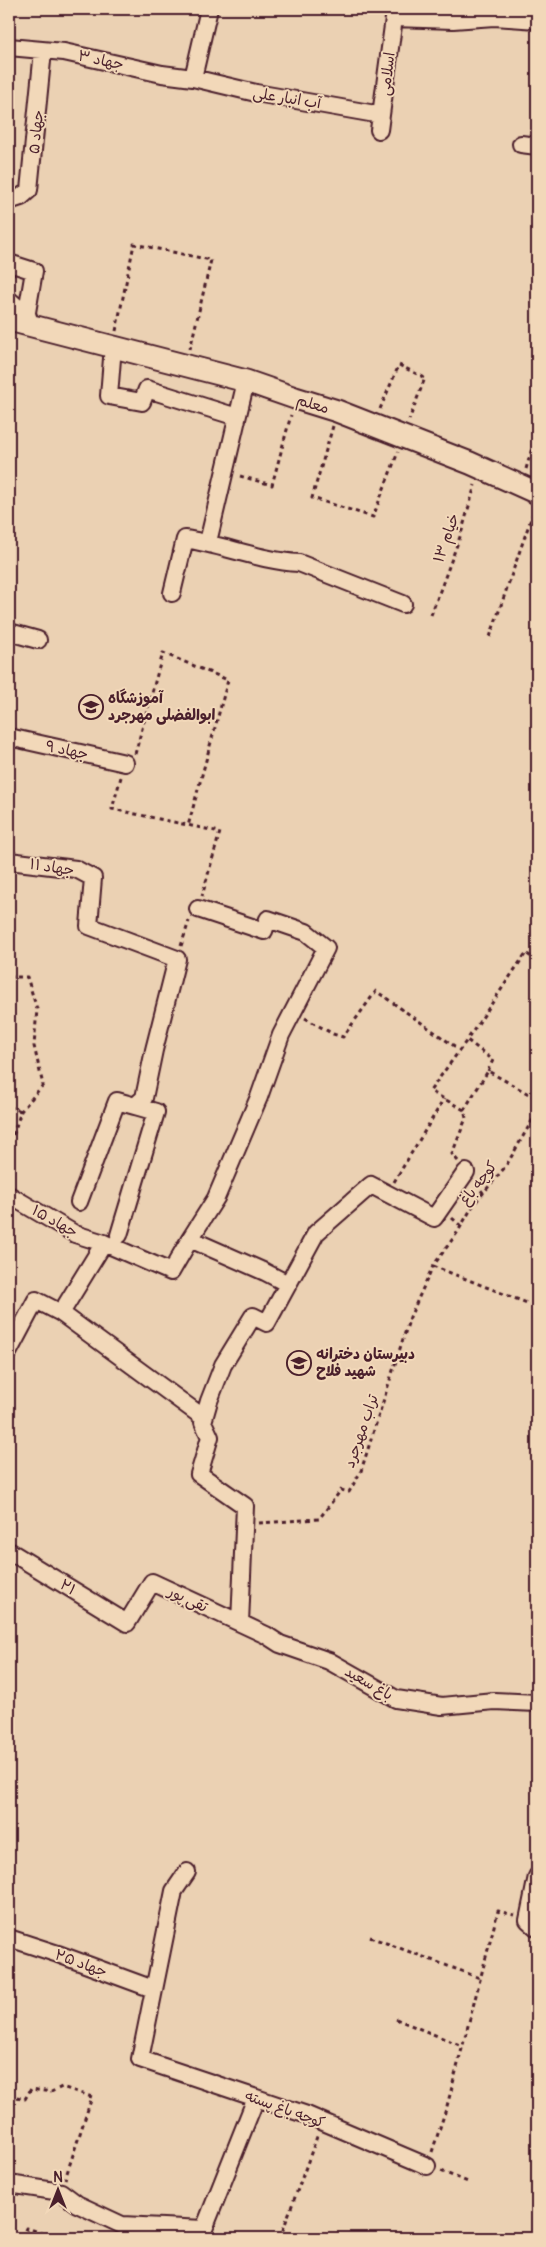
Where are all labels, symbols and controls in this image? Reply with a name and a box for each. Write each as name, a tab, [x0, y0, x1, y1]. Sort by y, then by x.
street label: جهاد ۳	[76, 46, 125, 75]
street label: اسلامی	[375, 51, 400, 97]
street label: آب انبار علی	[251, 84, 324, 113]
street label: جهاد ۵	[25, 109, 48, 155]
street label: معلم	[294, 390, 331, 420]
street label: خیام ۱۳	[429, 511, 465, 566]
place label: آموزشگاه ابوالفضلی مهرجرد	[108, 688, 216, 725]
school or university icon: آموزشگاه ابوالفضلی مهرجرد	[78, 694, 104, 720]
street label: جهاد ۹	[44, 737, 90, 764]
street label: جهاد ۱۱	[28, 855, 76, 880]
street label: کوچه باغ	[455, 1157, 502, 1209]
street label: جهاد ۱۵	[28, 1201, 81, 1242]
place label: دبیرستان دخترانه شهید فلاح	[316, 1345, 415, 1381]
school or university icon: دبیرستان دخترانه شهید فلاح	[286, 1350, 312, 1376]
street label: تراب مهرجرد	[340, 1391, 383, 1470]
street label: ۲۱	[56, 1575, 79, 1600]
street label: تقی پور	[164, 1582, 211, 1617]
street label: باغ سعید	[341, 1662, 396, 1705]
street label: جهاد ۲۵	[52, 1945, 110, 1982]
street label: کوچه باغ پسته	[242, 2086, 327, 2133]
north arrow	[32, 2164, 82, 2214]
text: N	[53, 2169, 63, 2186]

